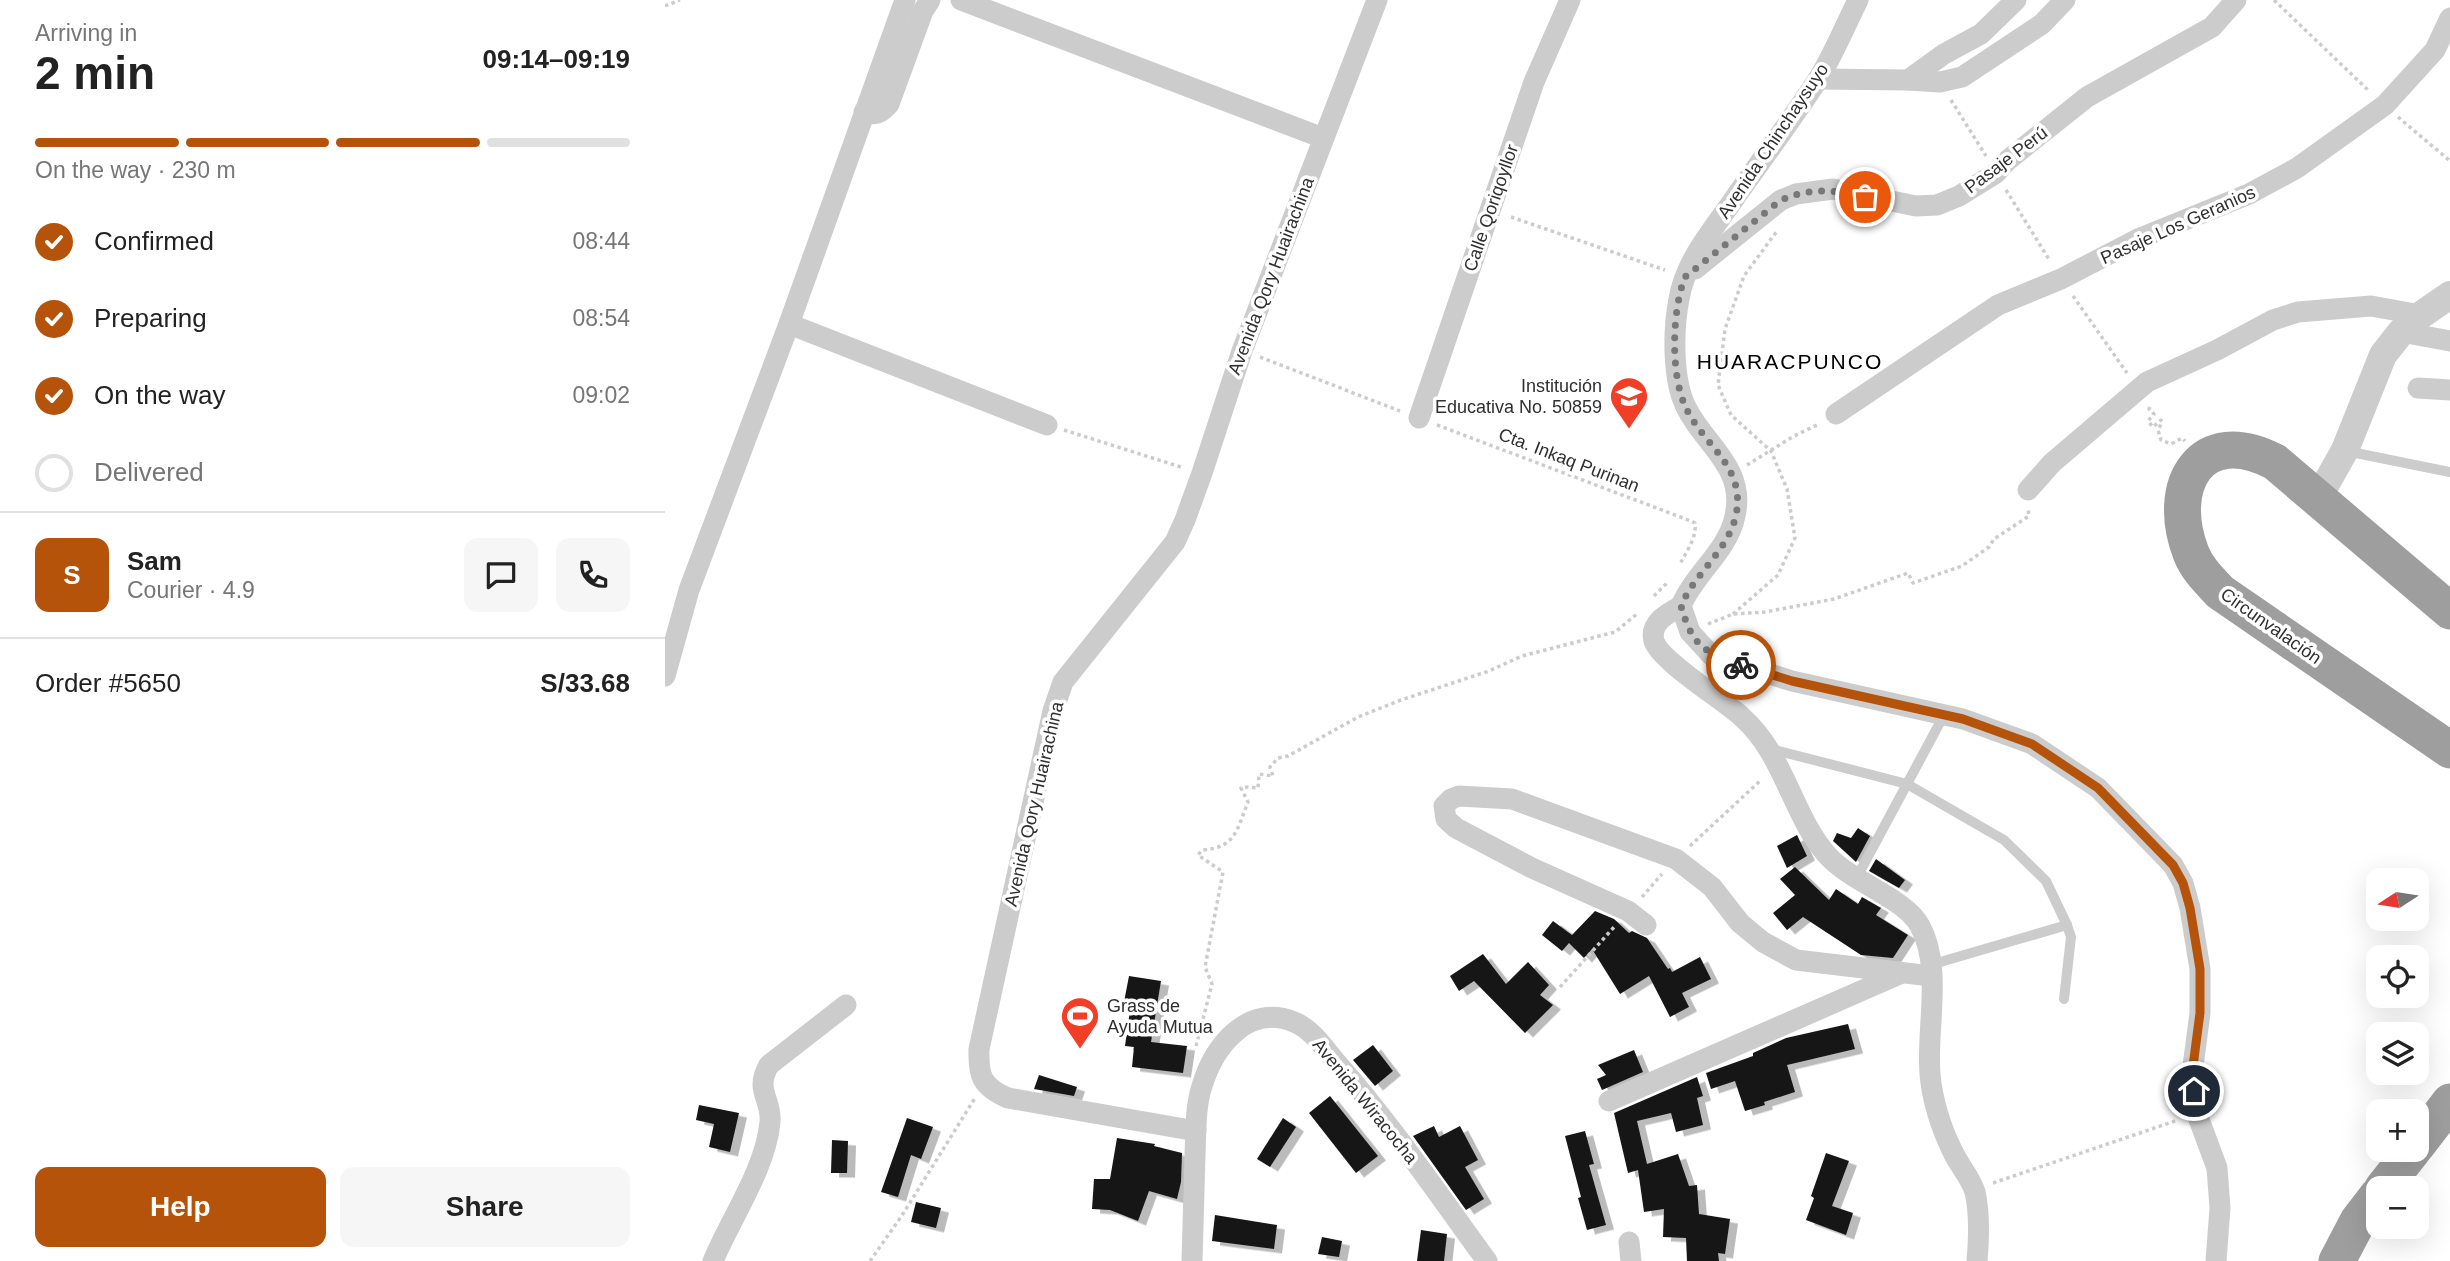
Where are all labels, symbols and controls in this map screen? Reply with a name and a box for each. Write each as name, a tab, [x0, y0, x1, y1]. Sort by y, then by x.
text: Arriving in	[35, 20, 137, 46]
text: 09:14–09:19	[483, 44, 630, 74]
text: 2 min	[35, 47, 155, 99]
street label: Avenida Chinchaysuyo	[1714, 60, 1832, 222]
street label: Pasaje Perú	[1961, 123, 2051, 197]
street label: Calle Qoriqoyllor	[1460, 142, 1522, 274]
text: On the way · 230 m	[35, 157, 236, 183]
pin	[1835, 167, 1895, 227]
street label: Avenida Qory Huairachina	[1224, 174, 1318, 378]
icon: bag	[1846, 178, 1884, 216]
street label: Pasaje Los Geranios	[2098, 182, 2258, 268]
icon: check	[35, 223, 73, 261]
text: Confirmed	[94, 226, 214, 256]
text: 08:44	[572, 228, 630, 254]
icon: check	[35, 300, 73, 338]
text: Preparing	[94, 303, 207, 333]
text: 08:54	[572, 305, 630, 331]
district label: HUARACPUNCO	[1697, 350, 1883, 373]
school or university icon: Institución Educativa No. 50859	[1608, 375, 1650, 430]
place label: Institución Educativa No. 50859	[1435, 376, 1602, 417]
icon: check	[35, 377, 73, 415]
text: On the way	[94, 380, 226, 410]
text: 09:02	[572, 382, 630, 408]
street label: Cta. Inkaq Purinan	[1496, 424, 1642, 496]
text: Delivered	[94, 457, 204, 487]
button: chat	[464, 538, 538, 612]
button: phone	[556, 538, 630, 612]
text: Sam	[127, 546, 182, 576]
text: S	[63, 560, 81, 590]
text: Courier · 4.9	[127, 577, 255, 603]
street label: Circunvalación	[2217, 584, 2325, 668]
courier	[1706, 630, 1776, 700]
icon: bike	[1722, 646, 1760, 684]
text: Order #5650	[35, 668, 181, 698]
text: S/33.68	[540, 668, 630, 698]
street label: Avenida Qory Huairachina	[1001, 699, 1068, 908]
north arrow	[2366, 868, 2429, 931]
map controls	[2366, 868, 2429, 1239]
button: locate	[2366, 945, 2429, 1008]
sports icon: Grass de Ayuda Mutua	[1059, 995, 1101, 1050]
place label: Grass de Ayuda Mutua	[1107, 996, 1214, 1037]
button: layers	[2366, 1022, 2429, 1085]
street label: Avenida Wiracocha	[1309, 1035, 1422, 1168]
pin	[2164, 1061, 2224, 1121]
icon: home	[2175, 1072, 2213, 1110]
button: +	[2366, 1099, 2429, 1162]
button: Help	[35, 1167, 326, 1247]
button: Share	[340, 1167, 630, 1247]
button: −	[2366, 1176, 2429, 1239]

